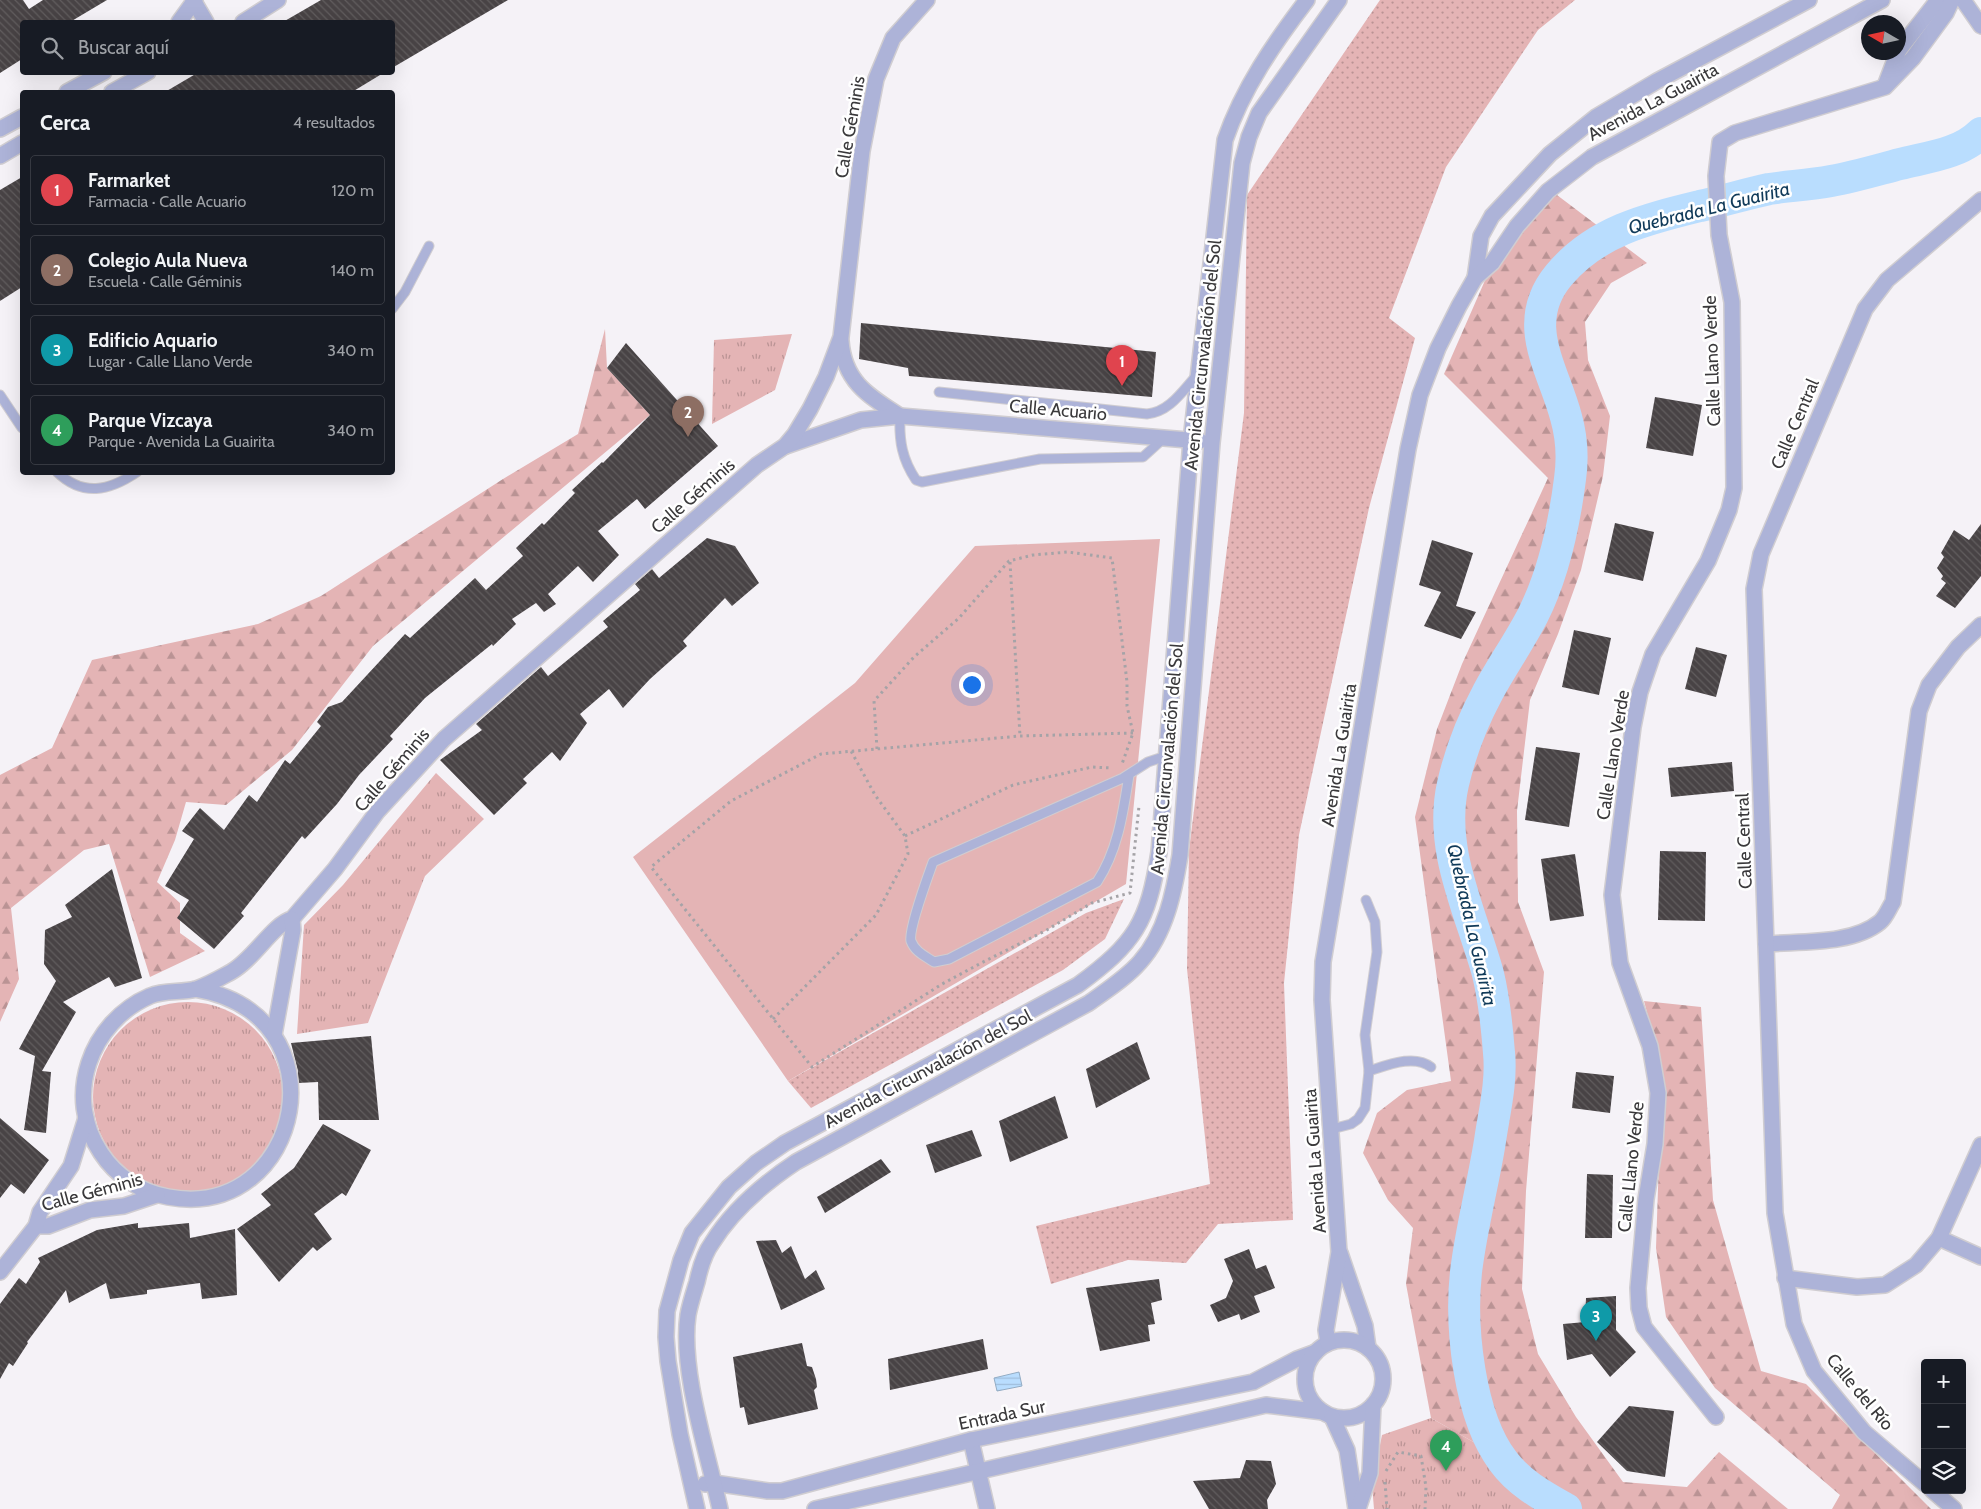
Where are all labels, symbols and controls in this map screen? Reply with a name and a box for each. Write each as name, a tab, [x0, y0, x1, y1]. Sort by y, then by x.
north arrow	[1861, 15, 1906, 60]
search box	[20, 20, 395, 75]
icon: search	[38, 34, 66, 62]
text: Buscar aquí	[78, 36, 169, 59]
street label: Avenida La Guairita	[1584, 58, 1722, 146]
street label: Calle Géminis	[830, 74, 870, 180]
text: Cerca	[40, 110, 90, 135]
text: 4 resultados	[293, 113, 375, 132]
text: Farmarket	[88, 169, 170, 192]
water label: Quebrada La Guairita	[1626, 177, 1792, 239]
text: 1	[54, 181, 60, 200]
text: 120 m	[332, 181, 374, 200]
text: Farmacia · Calle Acuario	[88, 192, 246, 211]
street label: Avenida Circunvalación del Sol	[1180, 238, 1226, 471]
text: Colegio Aula Nueva	[88, 249, 248, 272]
text: 2	[53, 261, 61, 280]
text: 140 m	[331, 261, 374, 280]
text: Escuela · Calle Géminis	[88, 272, 242, 291]
street label: Calle Llano Verde	[1699, 295, 1725, 427]
text: Edificio Aquario	[88, 329, 218, 352]
text: 3	[53, 341, 61, 360]
text: 340 m	[327, 341, 374, 360]
pin: 1	[1106, 345, 1138, 386]
text: Lugar · Calle Llano Verde	[88, 352, 253, 371]
street label: Calle Central	[1766, 375, 1824, 472]
street label: Calle Acuario	[1008, 395, 1108, 425]
pin: 2	[672, 396, 704, 437]
text: Parque Vizcaya	[88, 409, 212, 432]
text: 4	[52, 421, 62, 440]
text: 340 m	[327, 421, 374, 440]
text: Parque · Avenida La Guairita	[88, 432, 275, 451]
street label: Calle Géminis	[647, 454, 739, 538]
street label: Avenida Circunvalación del Sol	[1146, 642, 1188, 875]
your location	[959, 672, 985, 698]
street label: Avenida La Guairita	[1317, 681, 1361, 828]
street label: Calle Llano Verde	[1592, 689, 1634, 821]
street label: Calle Géminis	[350, 724, 434, 816]
street label: Calle Central	[1731, 792, 1757, 889]
water label: Quebrada La Guairita	[1442, 842, 1502, 1008]
street label: Avenida Circunvalación del Sol	[821, 1005, 1036, 1133]
street label: Avenida La Guairita	[1299, 1088, 1331, 1234]
street label: Calle Llano Verde	[1613, 1101, 1649, 1233]
street label: Calle Géminis	[39, 1168, 145, 1216]
pin: 3	[1580, 1300, 1612, 1341]
street label: Calle del Río	[1822, 1349, 1898, 1435]
map controls	[1921, 1359, 1966, 1494]
button: +	[1921, 1359, 1966, 1404]
street label: Entrada Sur	[957, 1395, 1048, 1435]
button: −	[1921, 1404, 1966, 1449]
pin: 4	[1430, 1430, 1462, 1471]
button: layers	[1921, 1449, 1966, 1494]

